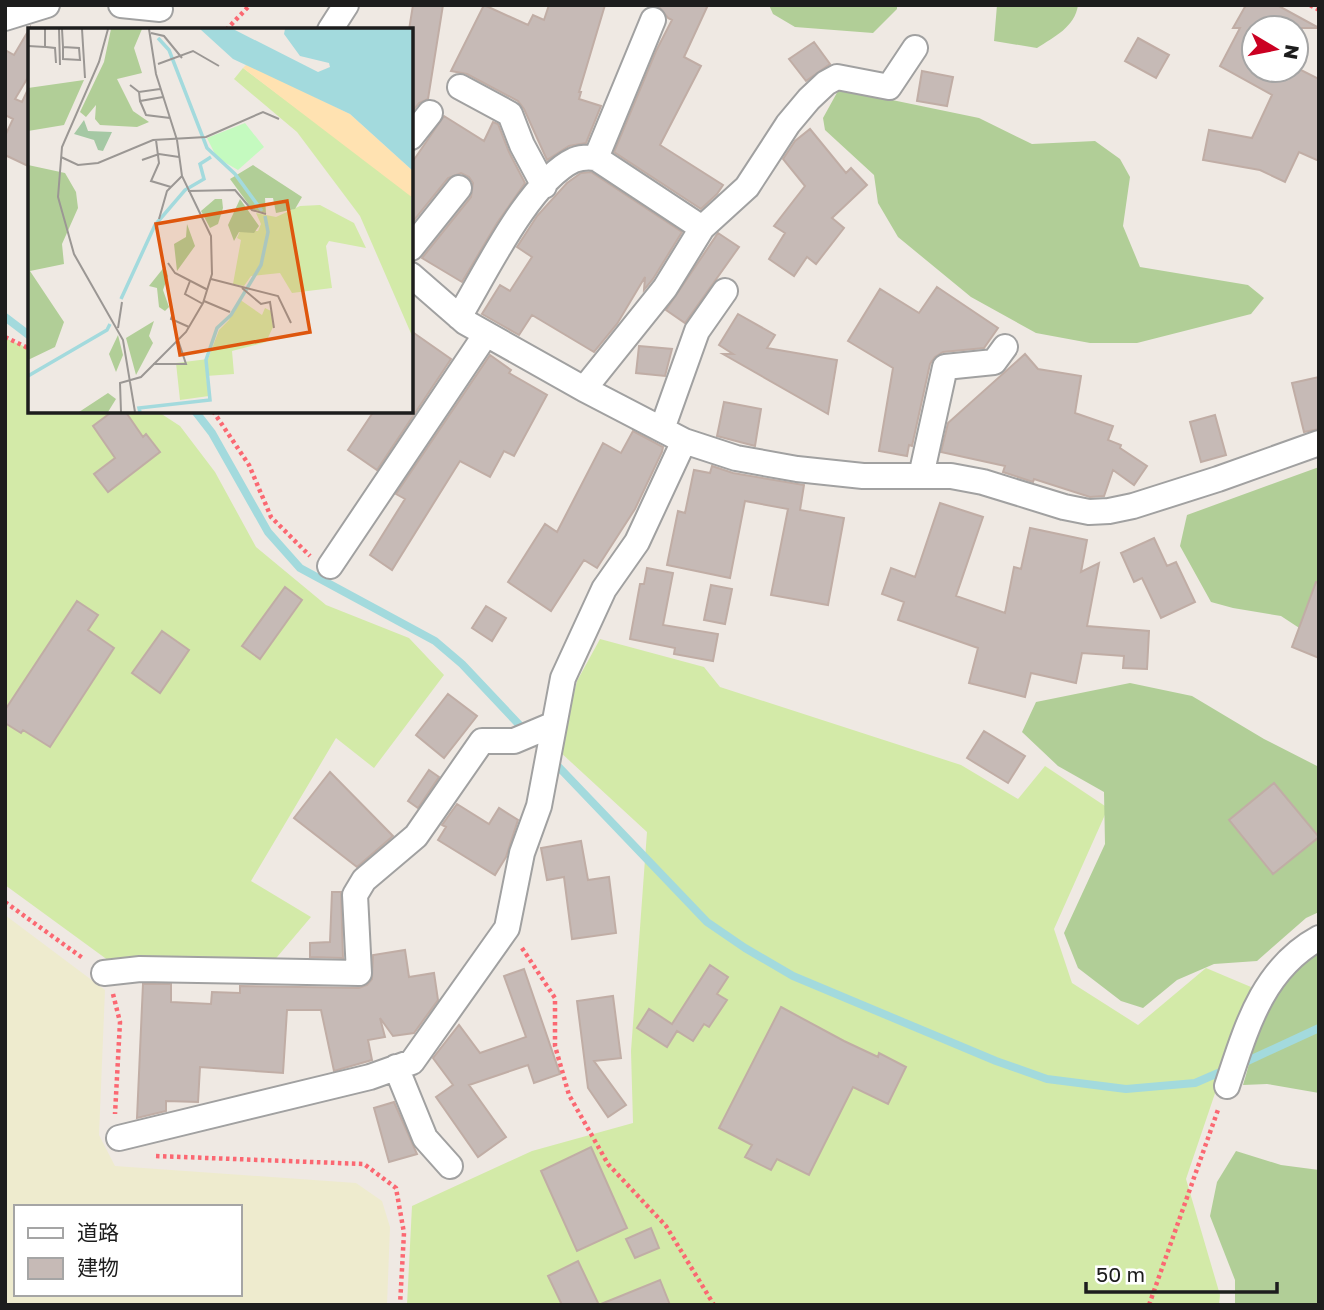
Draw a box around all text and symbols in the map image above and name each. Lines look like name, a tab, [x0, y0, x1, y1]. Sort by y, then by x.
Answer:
north arrow	[1240, 14, 1310, 84]
inset map	[28, 28, 413, 413]
text: N	[1280, 43, 1305, 61]
legend	[14, 1205, 242, 1296]
text: 道路	[77, 1219, 119, 1245]
scale bar	[1086, 1250, 1277, 1294]
text: 建物	[77, 1254, 119, 1280]
text: 50 m	[1096, 1261, 1145, 1287]

